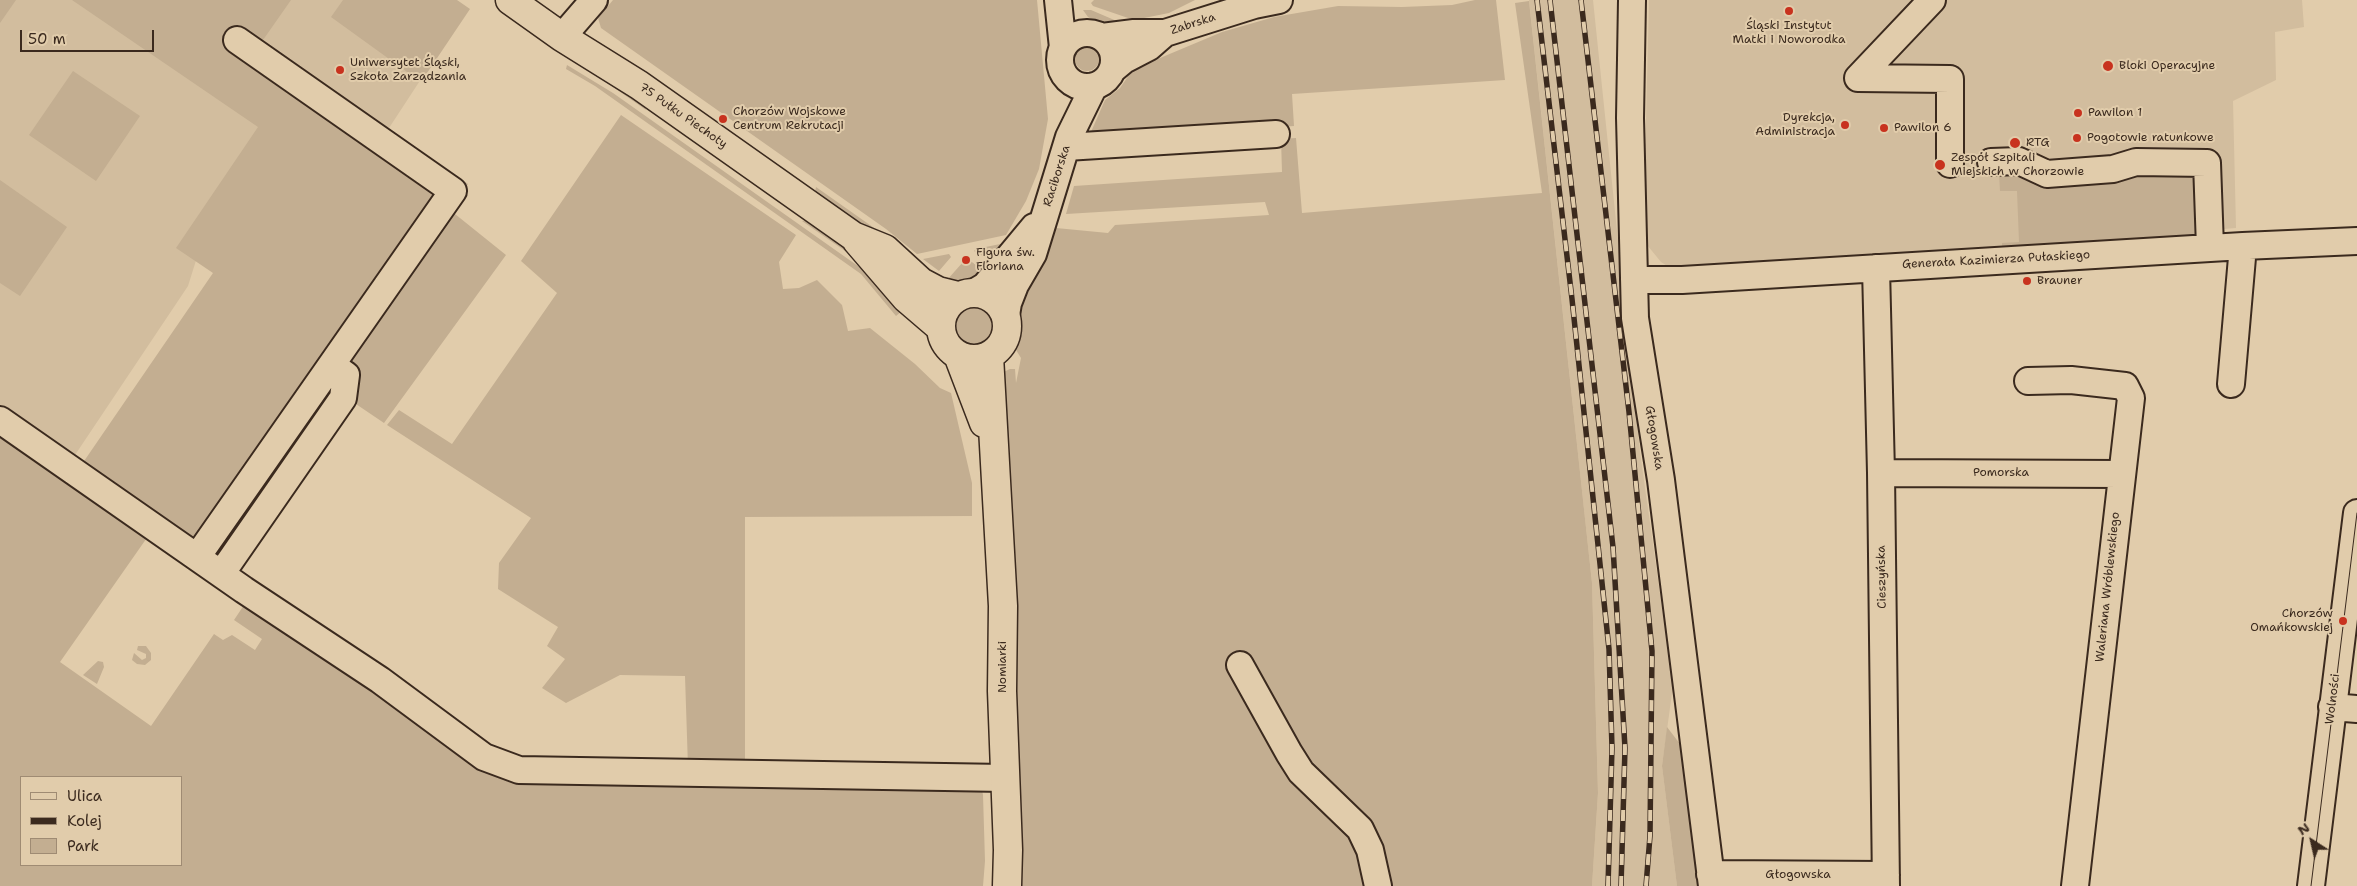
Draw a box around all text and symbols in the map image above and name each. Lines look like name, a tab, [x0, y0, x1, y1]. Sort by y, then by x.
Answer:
marker: Śląski Instytut Matki i Noworodka	[1783, 5, 1795, 17]
street label: Zabrska	[1169, 10, 1217, 38]
place label: Śląski Instytut Matki i Noworodka	[1733, 19, 1845, 47]
scale bar	[22, 20, 156, 52]
text: 50 m	[28, 29, 66, 49]
place label: Uniwersytet Śląski, Szkoła Zarządzania	[350, 56, 466, 84]
marker: Bloki Operacyjne	[2101, 59, 2115, 73]
place label: Bloki Operacyjne	[2119, 59, 2215, 73]
marker: Uniwersytet Śląski, Szkoła Zarządzania	[334, 64, 346, 76]
street label: 75 Pułku Piechoty	[636, 80, 730, 152]
place label: Chorzów Wojskowe Centrum Rekrutacji	[733, 105, 846, 133]
place label: Pawilon 1	[2088, 106, 2142, 120]
marker: Pawilon 1	[2072, 107, 2084, 119]
place label: Dyrekcja, Administracja	[1755, 111, 1835, 139]
marker: Chorzów Wojskowe Centrum Rekrutacji	[717, 113, 729, 125]
marker: Dyrekcja, Administracja	[1839, 119, 1851, 131]
place label: Pawilon 6	[1894, 121, 1952, 135]
marker: Pawilon 6	[1878, 122, 1890, 134]
place label: Pogotowie ratunkowe	[2087, 131, 2214, 145]
marker: Pogotowie ratunkowe	[2071, 132, 2083, 144]
marker: RTG	[2008, 136, 2022, 150]
place label: RTG	[2026, 136, 2049, 150]
street label: Raciborska	[1040, 144, 1074, 208]
place label: Zespół Szpitali Miejskich w Chorzowie	[1951, 151, 2084, 179]
marker: Zespół Szpitali Miejskich w Chorzowie	[1933, 158, 1947, 172]
place label: Figura św. Floriana	[976, 246, 1035, 274]
street label: Generała Kazimierza Pułaskiego	[1902, 248, 2090, 272]
marker: Figura św. Floriana	[960, 254, 972, 266]
place label: Brauner	[2037, 274, 2083, 288]
marker: Brauner	[2021, 275, 2033, 287]
street label: Głogowska	[1642, 405, 1666, 471]
street label: Pomorska	[1973, 466, 2029, 480]
street label: Waleriana Wróblewskiego	[2093, 511, 2123, 663]
street label: Cieszyńska	[1874, 545, 1890, 609]
place label: Chorzów Omańkowskiej	[2250, 607, 2333, 635]
marker: Chorzów Omańkowskiej	[2337, 615, 2349, 627]
street label: Nomiarki	[996, 641, 1010, 693]
street label: Wolności	[2323, 673, 2343, 725]
legend	[20, 776, 182, 866]
text: Ulica	[67, 786, 102, 806]
text: Kolej	[67, 811, 102, 831]
north arrow	[2287, 816, 2337, 866]
text: N	[2294, 818, 2313, 839]
text: Park	[67, 836, 99, 856]
street label: Głogowska	[1765, 868, 1831, 882]

